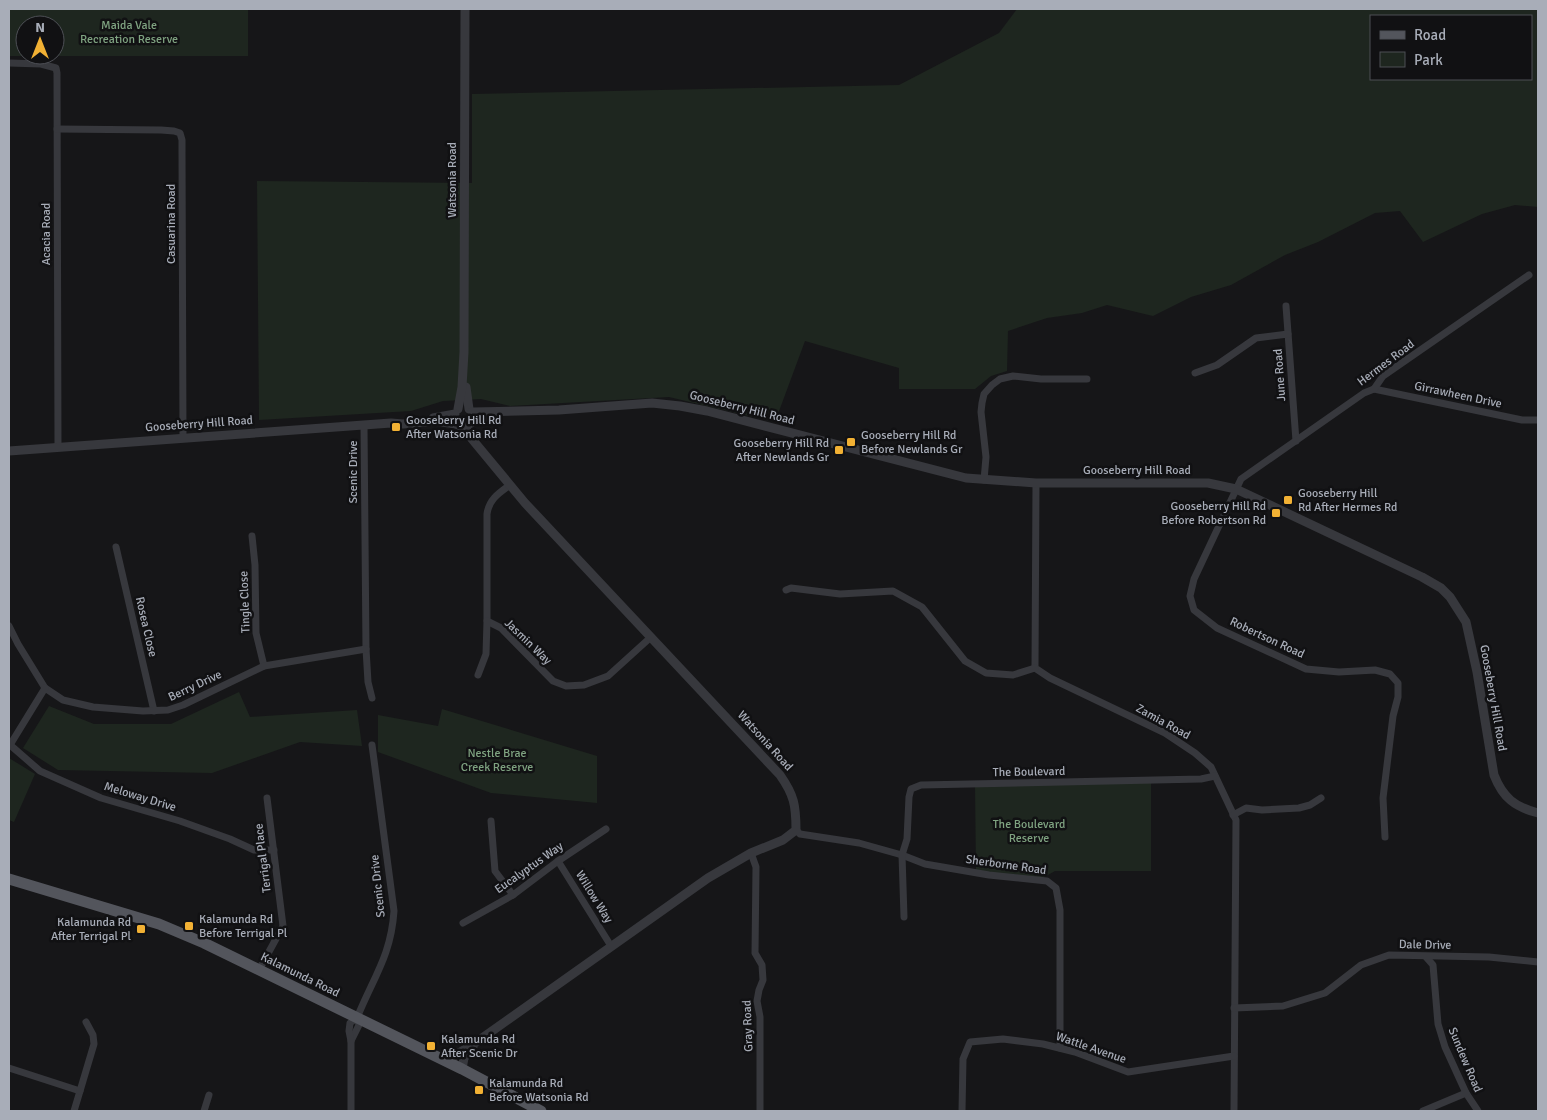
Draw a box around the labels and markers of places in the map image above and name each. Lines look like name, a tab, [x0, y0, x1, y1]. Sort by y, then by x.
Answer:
place label: Gooseberry Hill Rd After Watsonia Rd	[406, 413, 501, 442]
marker: Gooseberry Hill Rd After Watsonia Rd	[390, 421, 402, 433]
place label: Gooseberry Hill Rd Before Newlands Gr	[861, 428, 963, 457]
place label: Gooseberry Hill Rd After Newlands Gr	[734, 436, 830, 465]
marker: Gooseberry Hill Rd Before Newlands Gr	[845, 436, 857, 448]
marker: Gooseberry Hill Rd After Newlands Gr	[833, 444, 845, 456]
place label: Gooseberry Hill Rd After Hermes Rd	[1298, 486, 1397, 515]
marker: Gooseberry Hill Rd After Hermes Rd	[1282, 494, 1294, 506]
place label: Gooseberry Hill Rd Before Robertson Rd	[1161, 499, 1266, 528]
marker: Gooseberry Hill Rd Before Robertson Rd	[1270, 507, 1282, 519]
place label: Kalamunda Rd Before Terrigal Pl	[199, 912, 288, 941]
place label: Kalamunda Rd After Terrigal Pl	[51, 915, 131, 944]
marker: Kalamunda Rd Before Terrigal Pl	[183, 920, 195, 932]
marker: Kalamunda Rd After Terrigal Pl	[135, 923, 147, 935]
place label: Kalamunda Rd After Scenic Dr	[441, 1032, 518, 1061]
marker: Kalamunda Rd After Scenic Dr	[425, 1040, 437, 1052]
place label: Kalamunda Rd Before Watsonia Rd	[489, 1076, 589, 1105]
marker: Kalamunda Rd Before Watsonia Rd	[473, 1084, 485, 1096]

